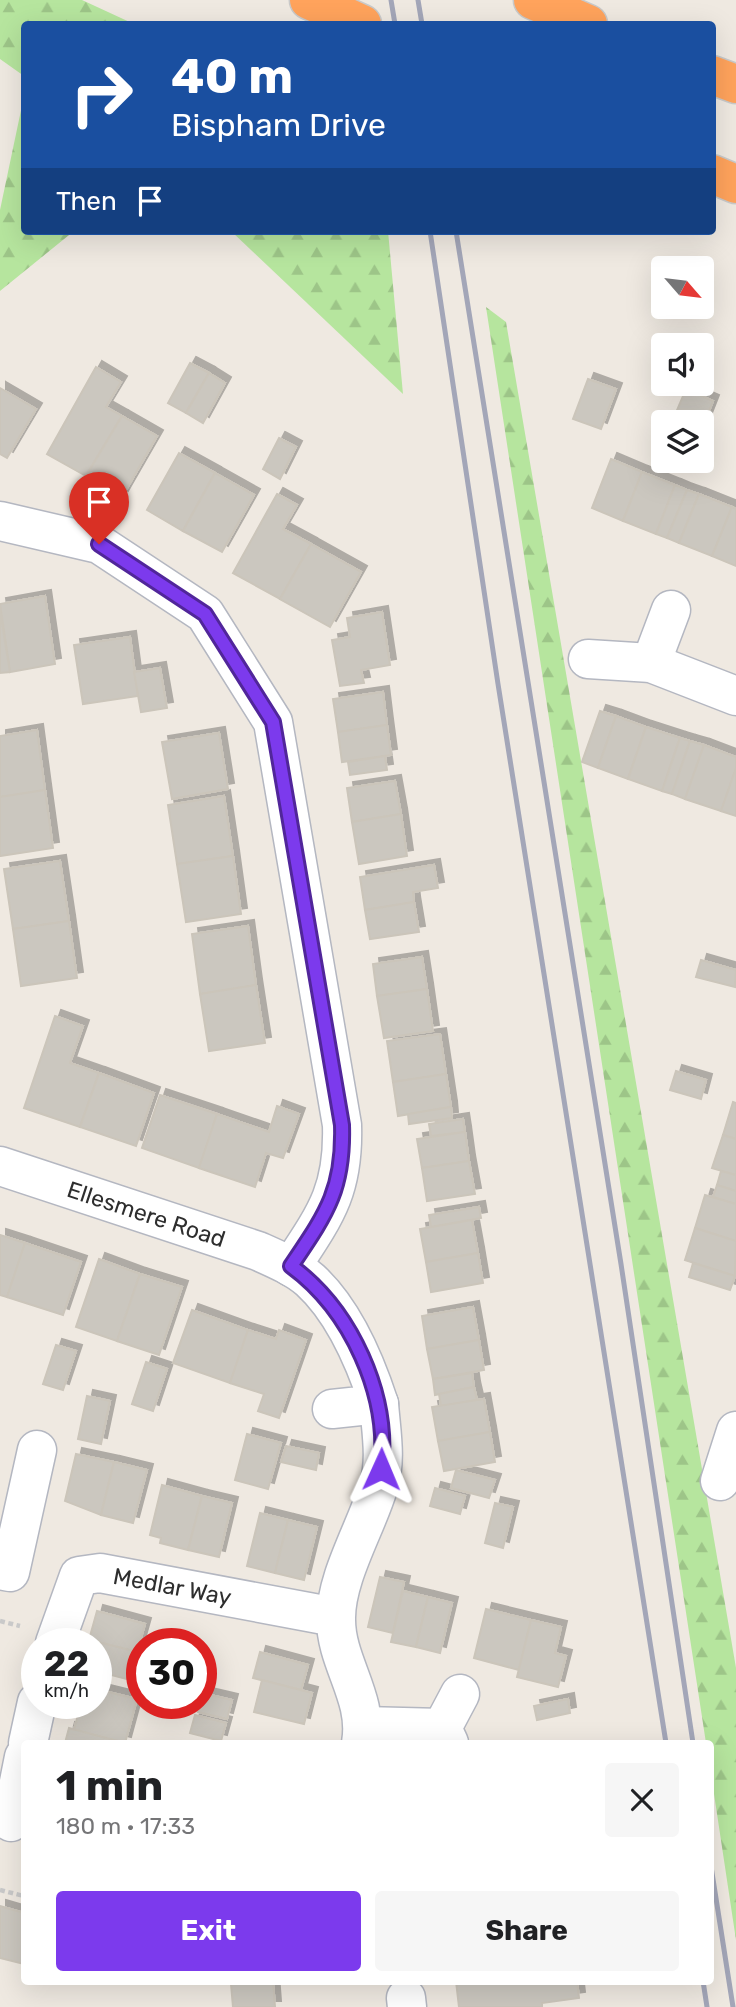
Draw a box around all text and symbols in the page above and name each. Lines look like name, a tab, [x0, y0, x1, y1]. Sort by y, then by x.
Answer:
text: 40 m	[171, 47, 293, 105]
icon: right	[56, 49, 147, 140]
text: Bispham Drive	[171, 106, 386, 144]
icon: arrive	[131, 182, 169, 220]
text: Then	[56, 186, 117, 217]
north arrow	[651, 256, 714, 318]
map controls	[651, 256, 714, 473]
button: sound	[651, 333, 714, 396]
button: layers	[651, 410, 714, 473]
pin	[69, 472, 129, 544]
icon: arrive	[80, 483, 118, 521]
street label: Ellesmere Road	[64, 1175, 229, 1253]
position arrow	[344, 1432, 418, 1506]
street label: Medlar Way	[111, 1562, 234, 1611]
speed limit sign: 30	[126, 1628, 217, 1719]
text: 22	[44, 1643, 89, 1685]
text: km/h	[44, 1680, 89, 1702]
text: 1 min	[56, 1761, 163, 1811]
button: close	[605, 1763, 679, 1837]
text: 180 m · 17:33	[56, 1812, 195, 1840]
button: Exit	[56, 1891, 361, 1971]
button: Share	[375, 1891, 679, 1971]

